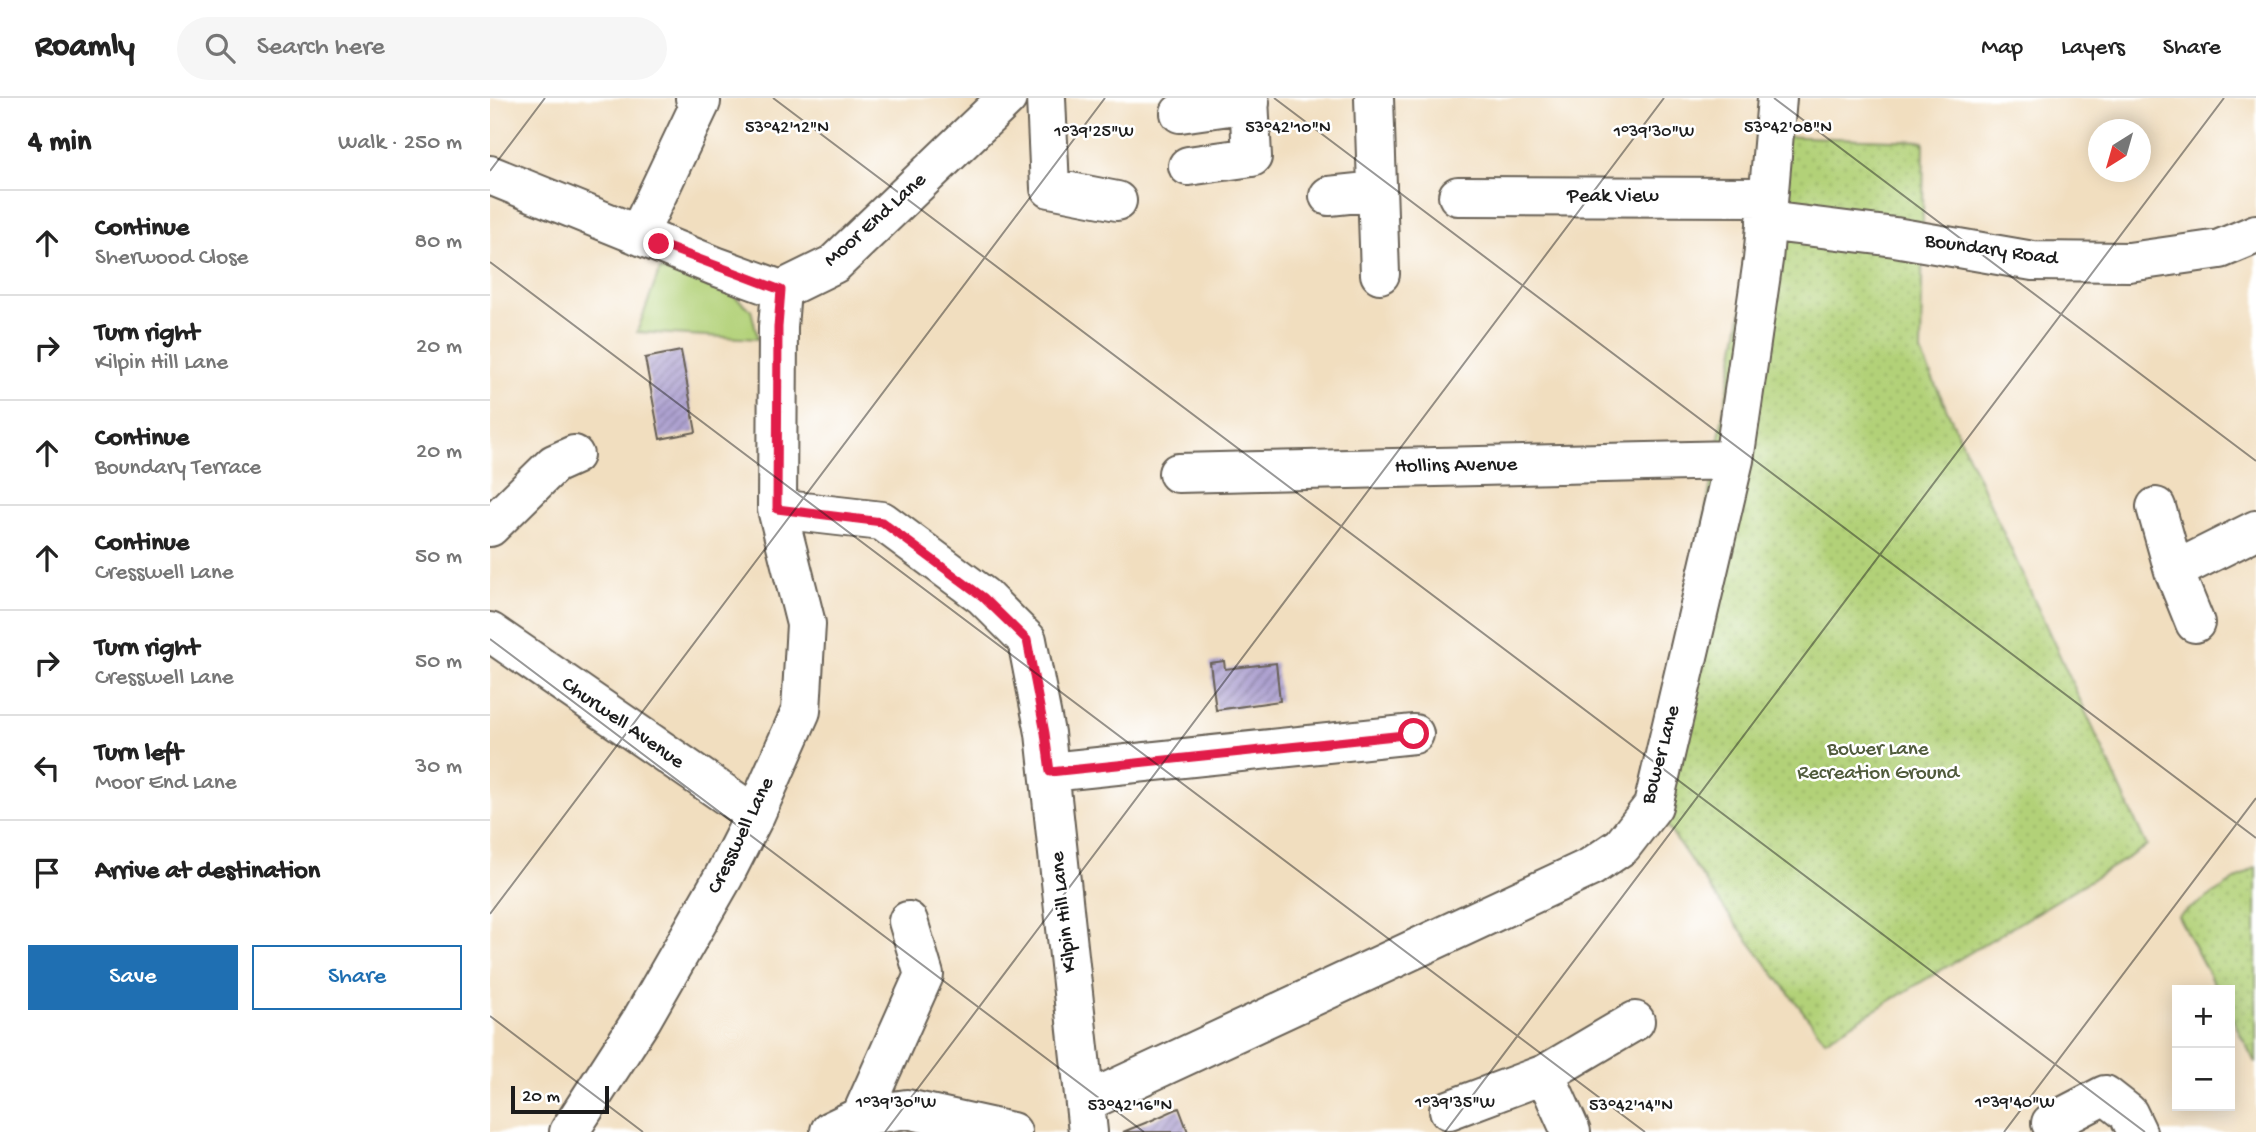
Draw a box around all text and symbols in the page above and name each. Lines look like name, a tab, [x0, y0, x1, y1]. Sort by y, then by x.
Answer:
search box	[177, 17, 667, 80]
text: Roamly	[35, 29, 135, 67]
icon: search	[201, 29, 239, 67]
text: Search here	[257, 33, 385, 64]
text: Map	[1981, 34, 2023, 63]
text: Layers	[2061, 34, 2125, 63]
text: Share	[2163, 34, 2221, 63]
text: 53°42'12"N	[745, 118, 829, 139]
text: 53°42'10"N	[1245, 118, 1331, 139]
text: 53°42'08"N	[1744, 118, 1832, 139]
north arrow	[2088, 119, 2151, 182]
text: 1°39'25"W	[1053, 122, 1134, 143]
text: 1°39'30"W	[1613, 122, 1694, 143]
text: 4 min	[28, 126, 91, 161]
text: Walk · 250 m	[338, 130, 462, 157]
street label: Moor End Lane	[820, 168, 933, 274]
street label: Peak View	[1566, 185, 1660, 210]
text: Continue	[95, 214, 189, 245]
icon: ahead	[28, 224, 66, 262]
route end	[643, 228, 674, 259]
text: 80 m	[415, 229, 462, 256]
street label: Boundary Road	[1922, 229, 2061, 273]
text: Sherwood Close	[95, 245, 248, 272]
text: Turn right	[95, 319, 199, 350]
icon: right	[28, 329, 66, 367]
text: 20 m	[416, 334, 462, 361]
text: Kilpin Hill Lane	[95, 350, 228, 377]
text: Continue	[95, 424, 189, 455]
icon: ahead	[28, 434, 66, 472]
text: 20 m	[416, 439, 462, 466]
street label: Hollins Avenue	[1395, 453, 1519, 481]
text: Boundary Terrace	[95, 455, 261, 482]
text: Continue	[95, 529, 189, 560]
icon: ahead	[28, 539, 66, 577]
text: 50 m	[415, 544, 462, 571]
text: Cresswell Lane	[95, 560, 234, 587]
text: Turn right	[95, 634, 199, 665]
icon: right	[28, 644, 66, 682]
text: 50 m	[415, 649, 462, 676]
text: Cresswell Lane	[95, 665, 234, 692]
street label: Churwell Avenue	[556, 672, 689, 776]
street label: Bower Lane	[1637, 702, 1687, 808]
route start	[1398, 718, 1429, 749]
park label: Bower Lane Recreation Ground	[1797, 738, 1960, 787]
text: Turn left	[95, 739, 183, 770]
icon: left	[28, 749, 66, 787]
text: 30 m	[415, 754, 462, 781]
text: Moor End Lane	[95, 770, 237, 797]
street label: Cresswell Lane	[703, 773, 781, 898]
street label: Kilpin Hill Lane	[1046, 849, 1084, 974]
icon: arrive	[28, 854, 66, 892]
text: Arrive at destination	[95, 857, 320, 888]
button: Save	[28, 945, 238, 1010]
button: Share	[252, 945, 462, 1010]
map controls	[2172, 985, 2235, 1111]
button: +	[2172, 985, 2235, 1048]
button: −	[2172, 1048, 2235, 1111]
scale bar	[511, 1083, 609, 1115]
text: 20 m	[522, 1086, 560, 1109]
text: 1°39'30"W	[855, 1093, 936, 1114]
text: 1°39'35"W	[1414, 1093, 1495, 1114]
text: 1°39'40"W	[1974, 1093, 2055, 1114]
text: 53°42'16"N	[1088, 1096, 1172, 1117]
text: 53°42'14"N	[1589, 1096, 1673, 1117]

